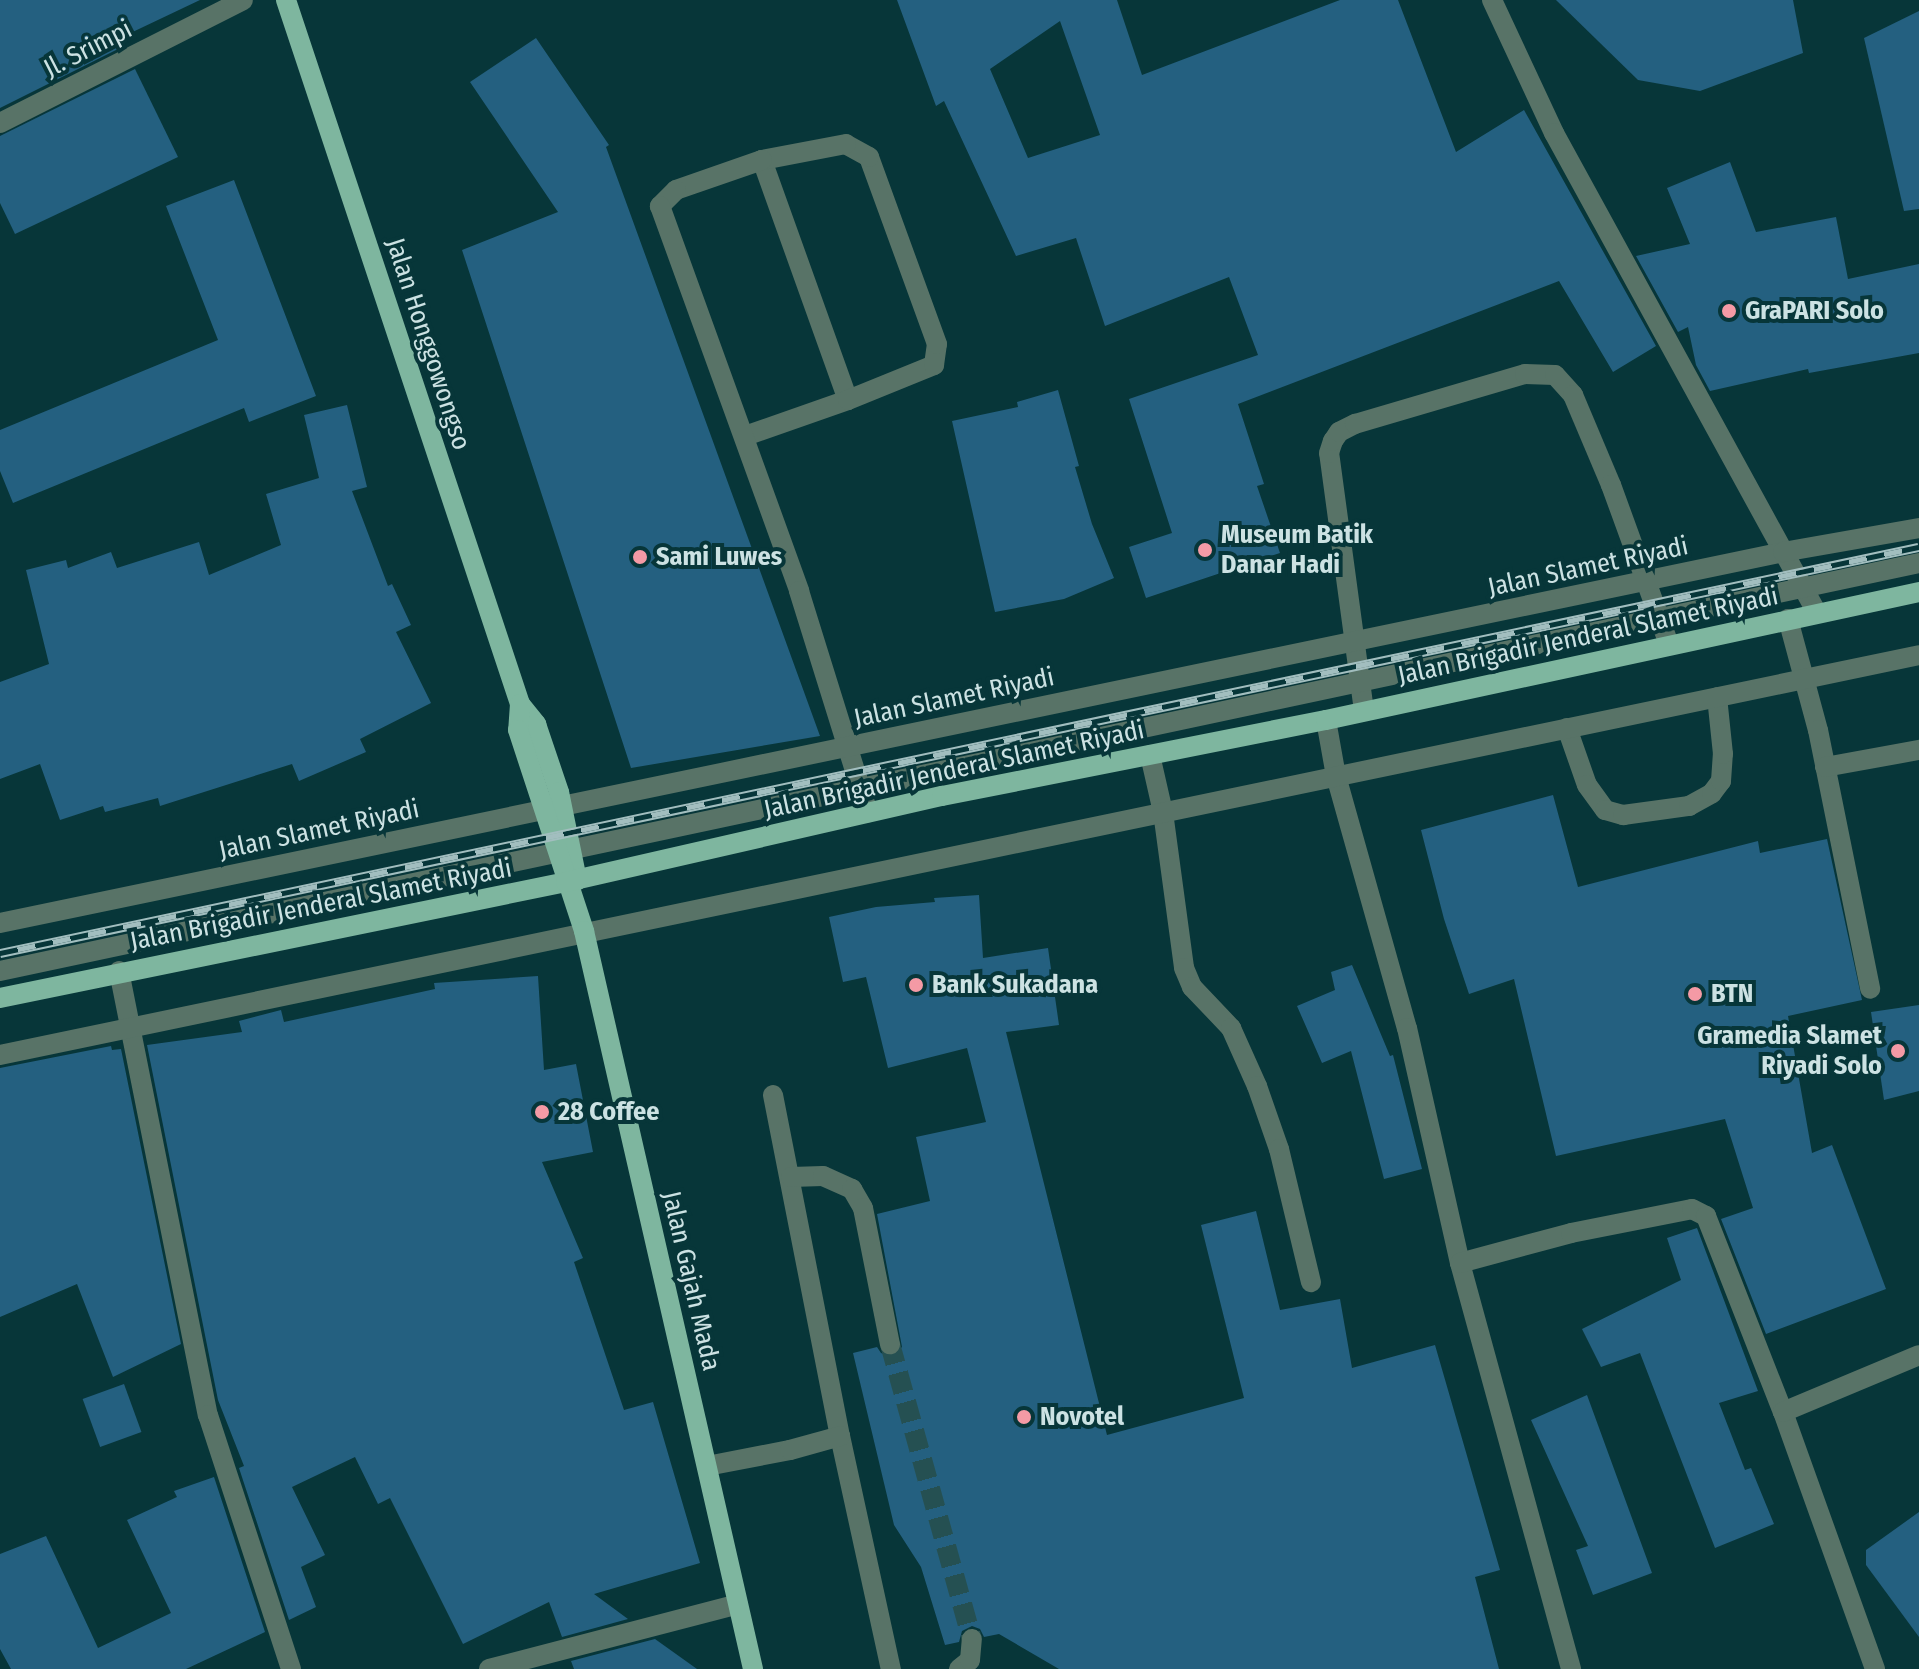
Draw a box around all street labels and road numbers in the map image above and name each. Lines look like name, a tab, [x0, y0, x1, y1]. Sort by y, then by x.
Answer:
street label: Jl. Srimpi	[39, 14, 137, 84]
street label: Jalan Honggowongso	[379, 234, 477, 454]
street label: Jalan Slamet Riyadi	[1485, 531, 1691, 603]
street label: Jalan Brigadir Jenderal Slamet Riyadi	[1395, 580, 1781, 692]
street label: Jalan Slamet Riyadi	[851, 662, 1057, 734]
street label: Jalan Brigadir Jenderal Slamet Riyadi	[761, 714, 1147, 826]
street label: Jalan Slamet Riyadi	[216, 794, 422, 866]
street label: Jalan Brigadir Jenderal Slamet Riyadi	[128, 853, 514, 957]
street label: Jalan Gajah Mada	[655, 1188, 727, 1374]

